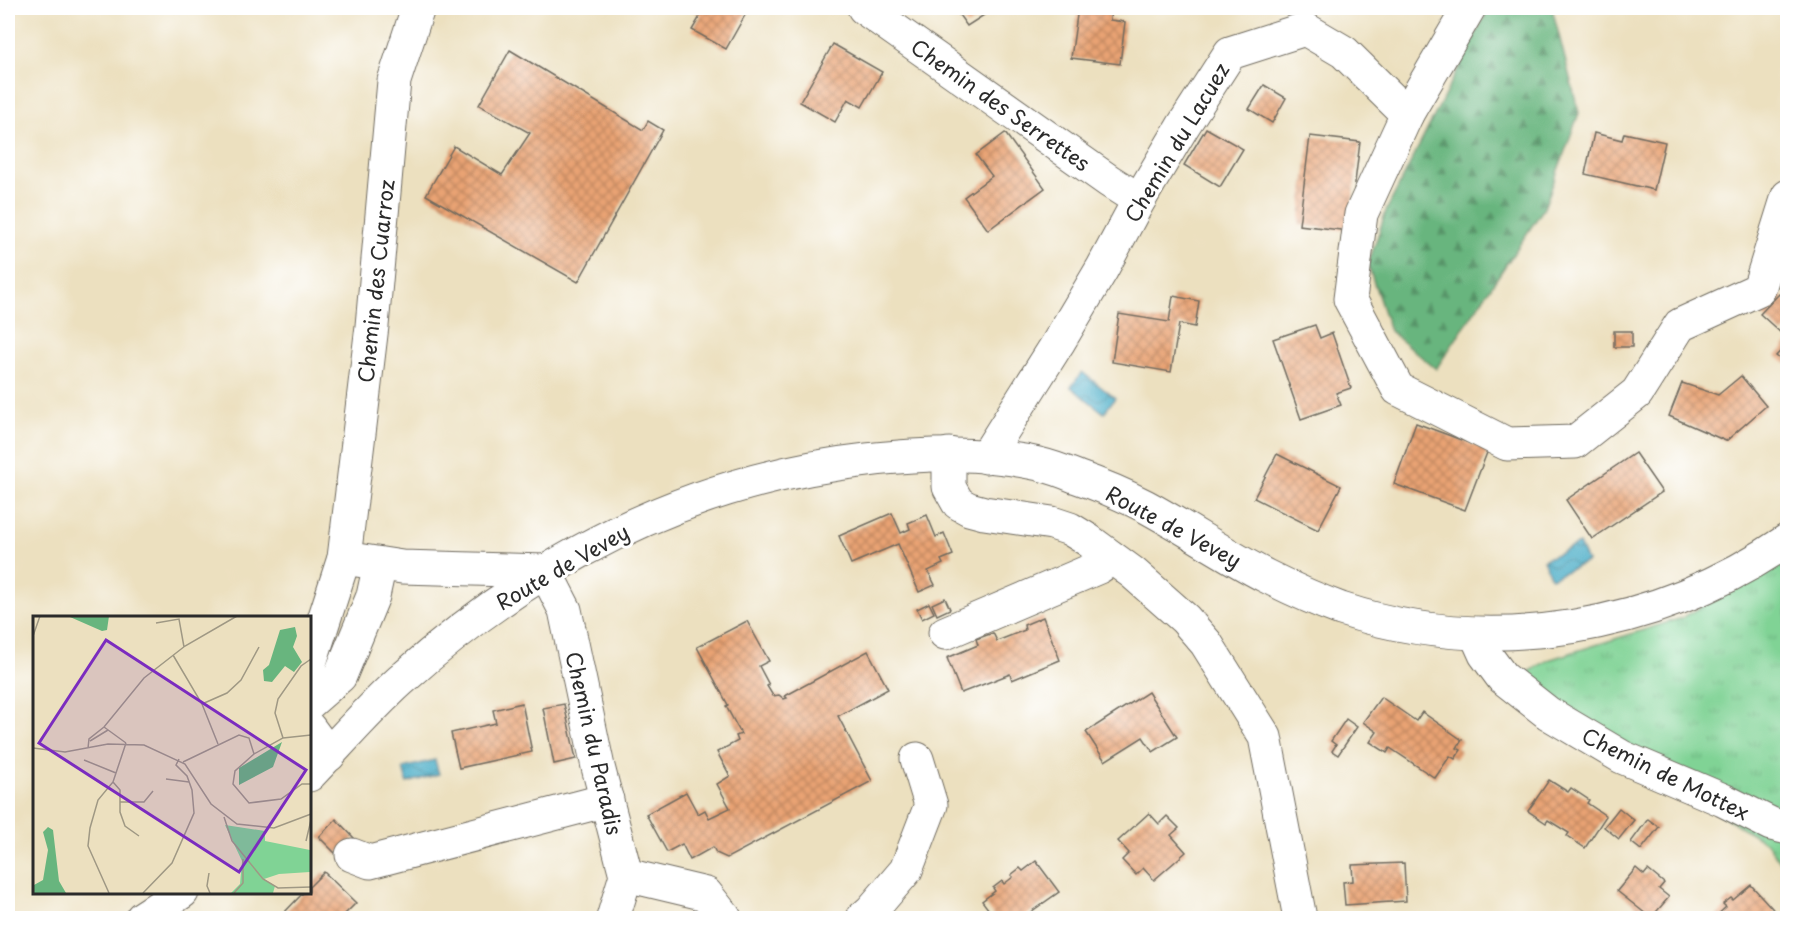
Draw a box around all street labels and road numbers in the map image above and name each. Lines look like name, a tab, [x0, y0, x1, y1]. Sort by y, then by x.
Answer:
street label: Chemin des Serrettes	[905, 30, 1097, 178]
street label: Chemin du Lacuez	[1116, 56, 1236, 228]
street label: Chemin des Cuarroz	[348, 178, 402, 384]
street label: Route de Vevey	[1100, 477, 1248, 575]
street label: Route de Vevey	[489, 515, 635, 617]
street label: Chemin du Paradis	[558, 648, 632, 838]
street label: Chemin de Mottex	[1577, 719, 1755, 827]

